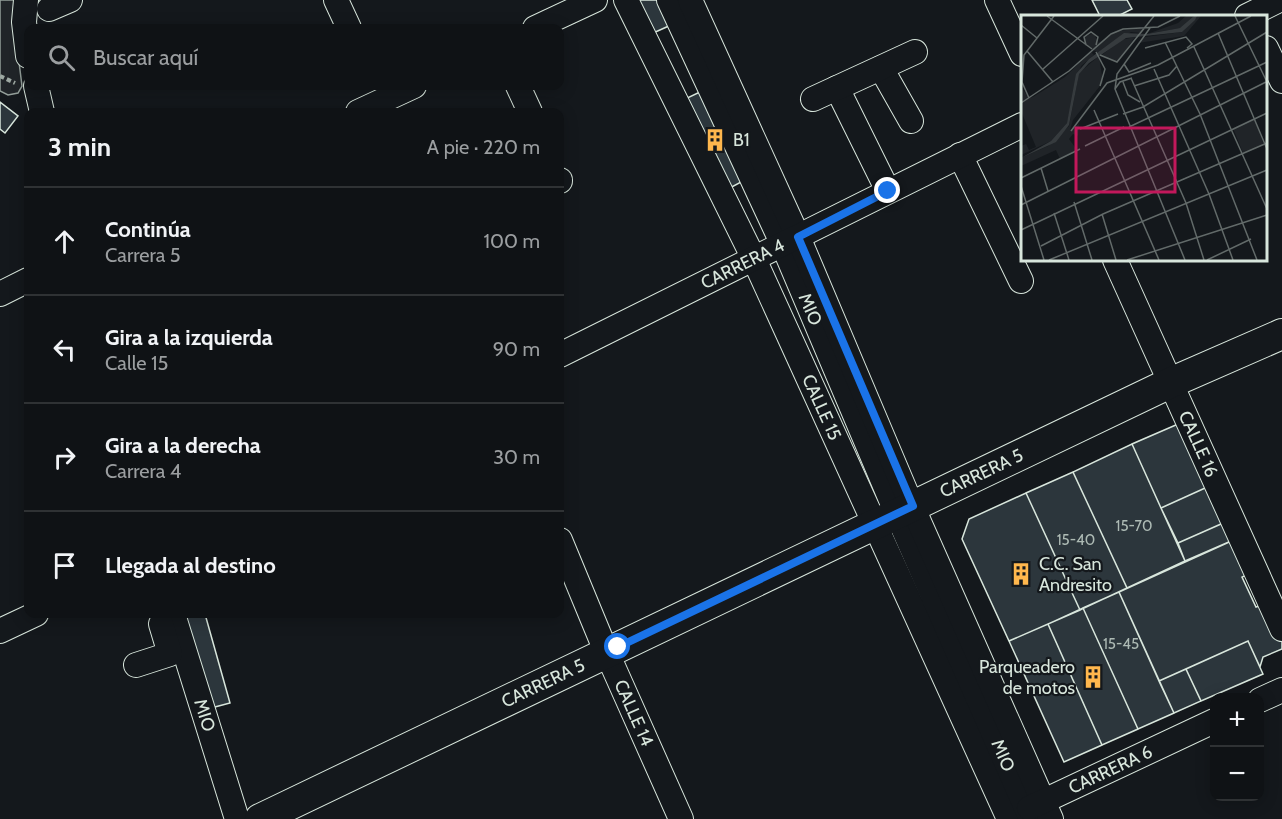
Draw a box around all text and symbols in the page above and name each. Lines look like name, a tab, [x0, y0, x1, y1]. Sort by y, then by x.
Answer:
inset map	[1021, 15, 1267, 261]
search box	[24, 24, 564, 90]
icon: search	[45, 41, 78, 74]
text: Buscar aquí	[93, 44, 198, 71]
building icon: B1	[702, 127, 728, 153]
place label: B1	[733, 129, 750, 151]
text: 3 min	[48, 131, 111, 163]
text: A pie · 220 m	[427, 135, 540, 159]
route end	[874, 177, 900, 203]
text: Continúa	[105, 216, 191, 243]
icon: ahead	[48, 225, 81, 258]
text: 100 m	[484, 229, 540, 253]
street label: CARRERA 4	[697, 234, 788, 294]
text: Carrera 5	[105, 243, 181, 267]
street label: MIO	[794, 290, 827, 329]
text: Gira a la izquierda	[105, 324, 273, 351]
icon: left	[48, 333, 81, 366]
text: 90 m	[493, 337, 540, 361]
text: Calle 15	[105, 351, 168, 375]
street label: CALLE 15	[797, 371, 846, 444]
street label: CALLE 16	[1174, 407, 1223, 481]
text: Gira a la derecha	[105, 432, 261, 459]
icon: right	[48, 441, 81, 474]
street label: CARRERA 5	[936, 444, 1027, 503]
text: 30 m	[493, 445, 540, 469]
text: Carrera 4	[105, 459, 181, 483]
house number: 15-70	[1116, 517, 1152, 535]
house number: 15-40	[1057, 531, 1095, 549]
icon: arrive	[48, 549, 81, 582]
text: Llegada al destino	[105, 552, 276, 579]
place label: C.C. San Andresito	[1039, 553, 1112, 596]
building icon: C.C. San Andresito	[1008, 561, 1034, 587]
route start	[604, 633, 630, 659]
house number: 15-45	[1103, 635, 1139, 653]
street label: CARRERA 5	[498, 654, 588, 713]
place label: Parqueadero de motos	[979, 656, 1075, 699]
building icon: Parqueadero de motos	[1080, 664, 1106, 690]
street label: CALLE 14	[609, 676, 658, 750]
map controls	[1210, 693, 1264, 801]
button: +	[1210, 693, 1264, 747]
street label: MIO	[189, 696, 220, 734]
street label: MIO	[986, 736, 1020, 775]
street label: CARRERA 6	[1065, 741, 1156, 799]
button: −	[1210, 747, 1264, 801]

